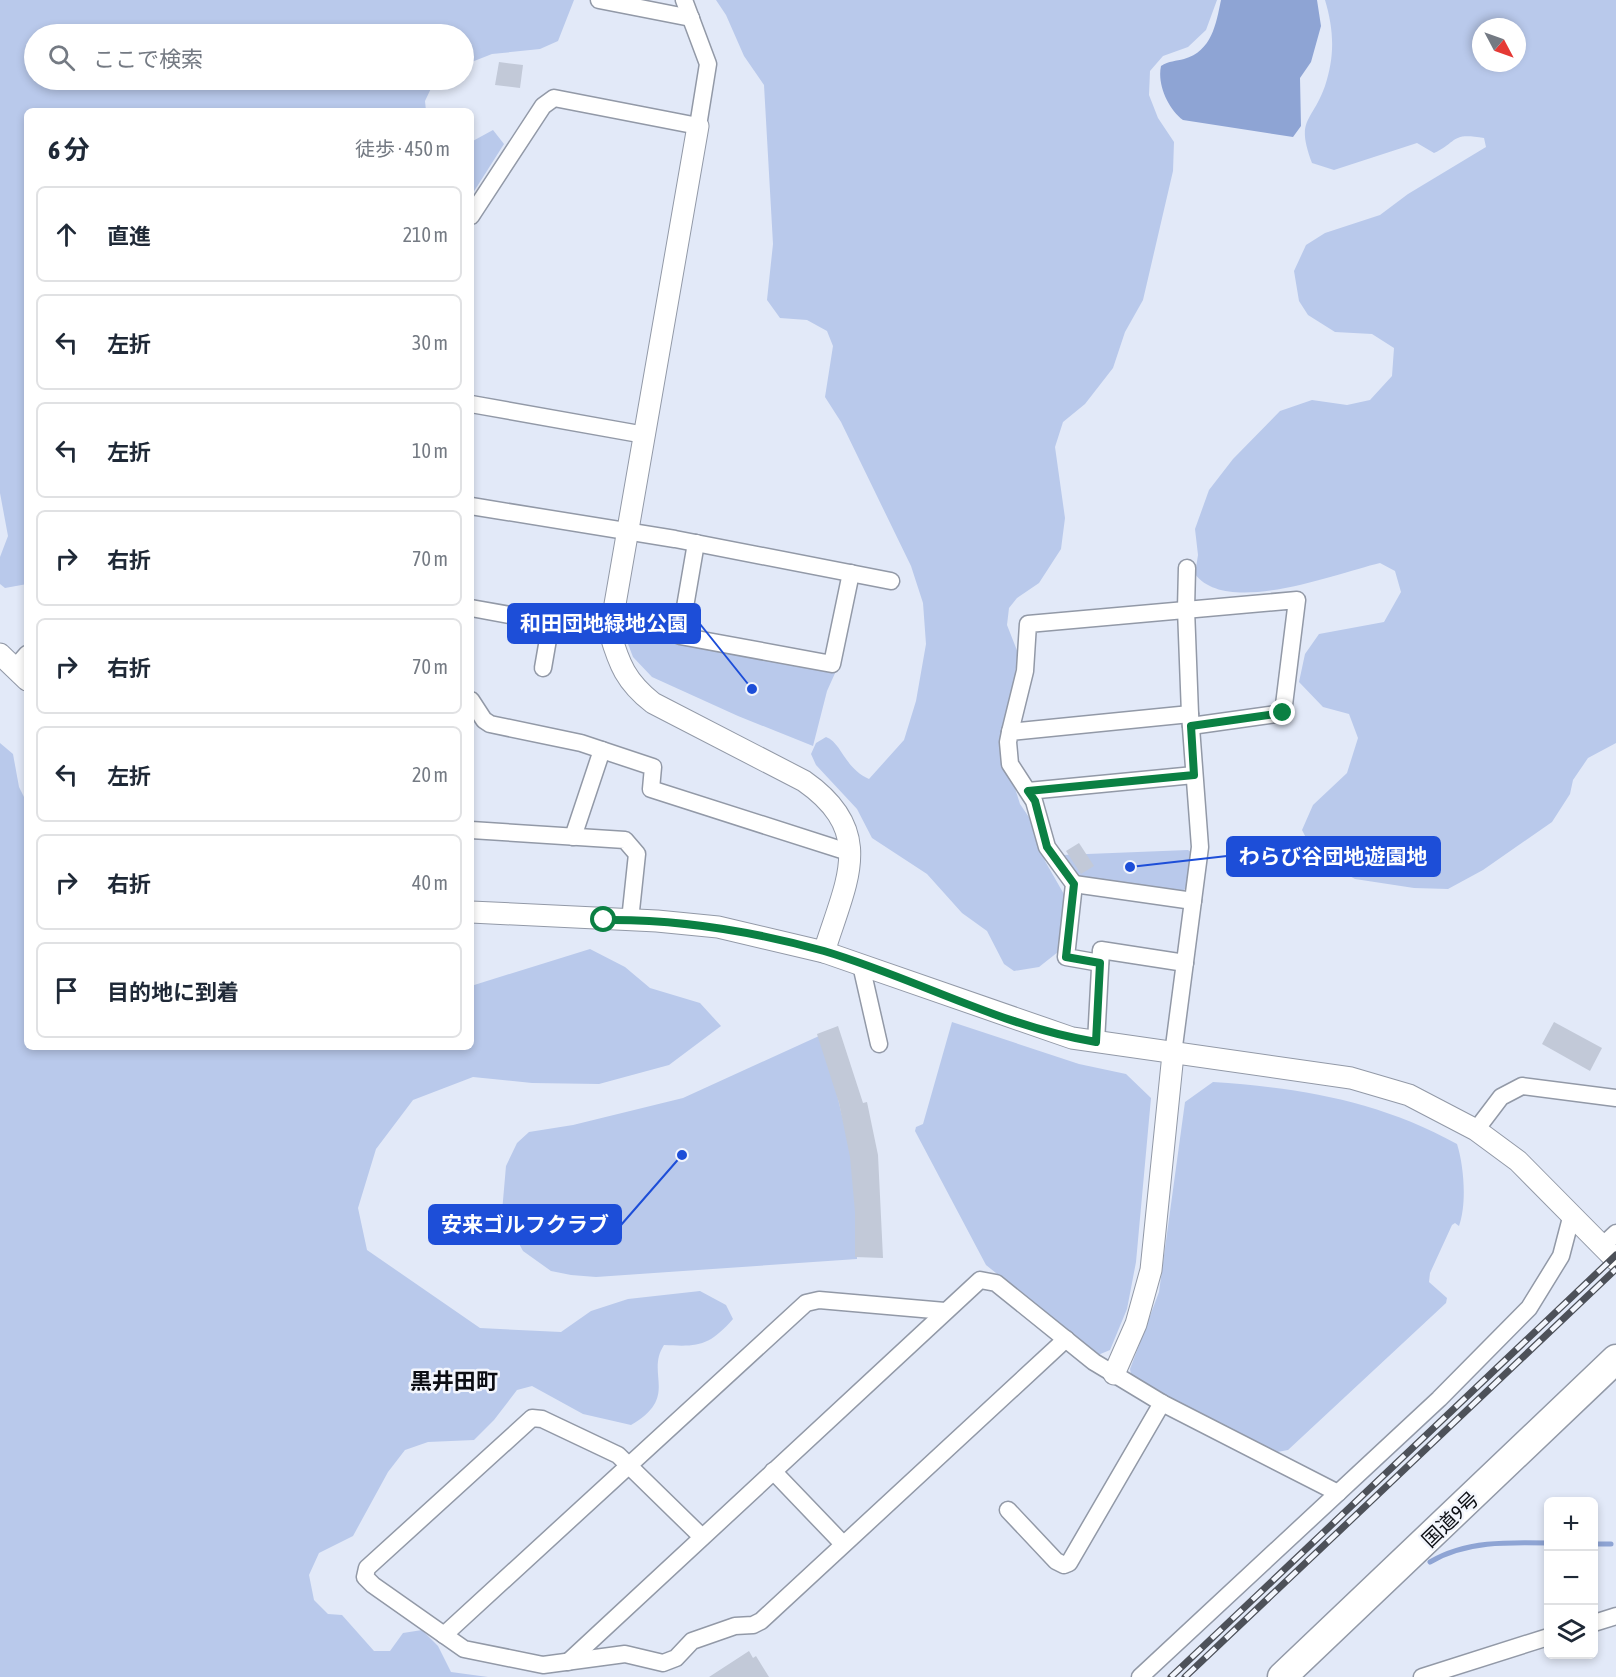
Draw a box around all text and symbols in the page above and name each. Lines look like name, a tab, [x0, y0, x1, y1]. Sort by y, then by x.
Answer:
north arrow	[1472, 18, 1526, 72]
search box	[24, 24, 474, 90]
icon: search	[45, 41, 78, 74]
text: ここで検索	[93, 46, 203, 72]
text: 6 分	[48, 135, 90, 165]
text: 徒歩 · 450 m	[355, 137, 450, 160]
icon: ahead	[50, 218, 83, 251]
text: 直進	[107, 223, 151, 249]
text: 210 m	[403, 223, 448, 246]
icon: left	[50, 326, 83, 359]
text: 左折	[107, 331, 151, 357]
text: 30 m	[412, 331, 448, 354]
icon: left	[50, 434, 83, 467]
text: 左折	[107, 439, 151, 465]
text: 10 m	[412, 439, 448, 462]
icon: right	[50, 542, 83, 575]
text: 右折	[107, 547, 151, 573]
text: 70 m	[412, 547, 448, 570]
callout: 和田団地緑地公園	[508, 604, 700, 643]
text: 和田団地緑地公園	[520, 611, 688, 635]
icon: right	[50, 650, 83, 683]
text: 右折	[107, 655, 151, 681]
text: 70 m	[412, 655, 448, 678]
route end	[1269, 699, 1295, 725]
icon: left	[50, 758, 83, 791]
text: 左折	[107, 763, 151, 789]
text: 20 m	[412, 763, 448, 786]
callout: わらび谷団地遊園地	[1227, 837, 1440, 876]
text: わらび谷団地遊園地	[1239, 844, 1428, 868]
icon: right	[50, 866, 83, 899]
text: 右折	[107, 871, 151, 897]
text: 40 m	[412, 871, 448, 894]
route start	[590, 906, 616, 932]
icon: arrive	[50, 974, 83, 1007]
text: 目的地に到着	[107, 979, 239, 1005]
callout: 安来ゴルフクラブ	[429, 1205, 621, 1244]
text: 安来ゴルフクラブ	[441, 1212, 609, 1236]
district label: 黒井田町	[410, 1368, 498, 1394]
street label: 国道9号	[1417, 1487, 1483, 1551]
map controls	[1544, 1497, 1598, 1659]
button: +	[1544, 1497, 1598, 1551]
button: −	[1544, 1551, 1598, 1605]
button: layers	[1544, 1605, 1598, 1659]

